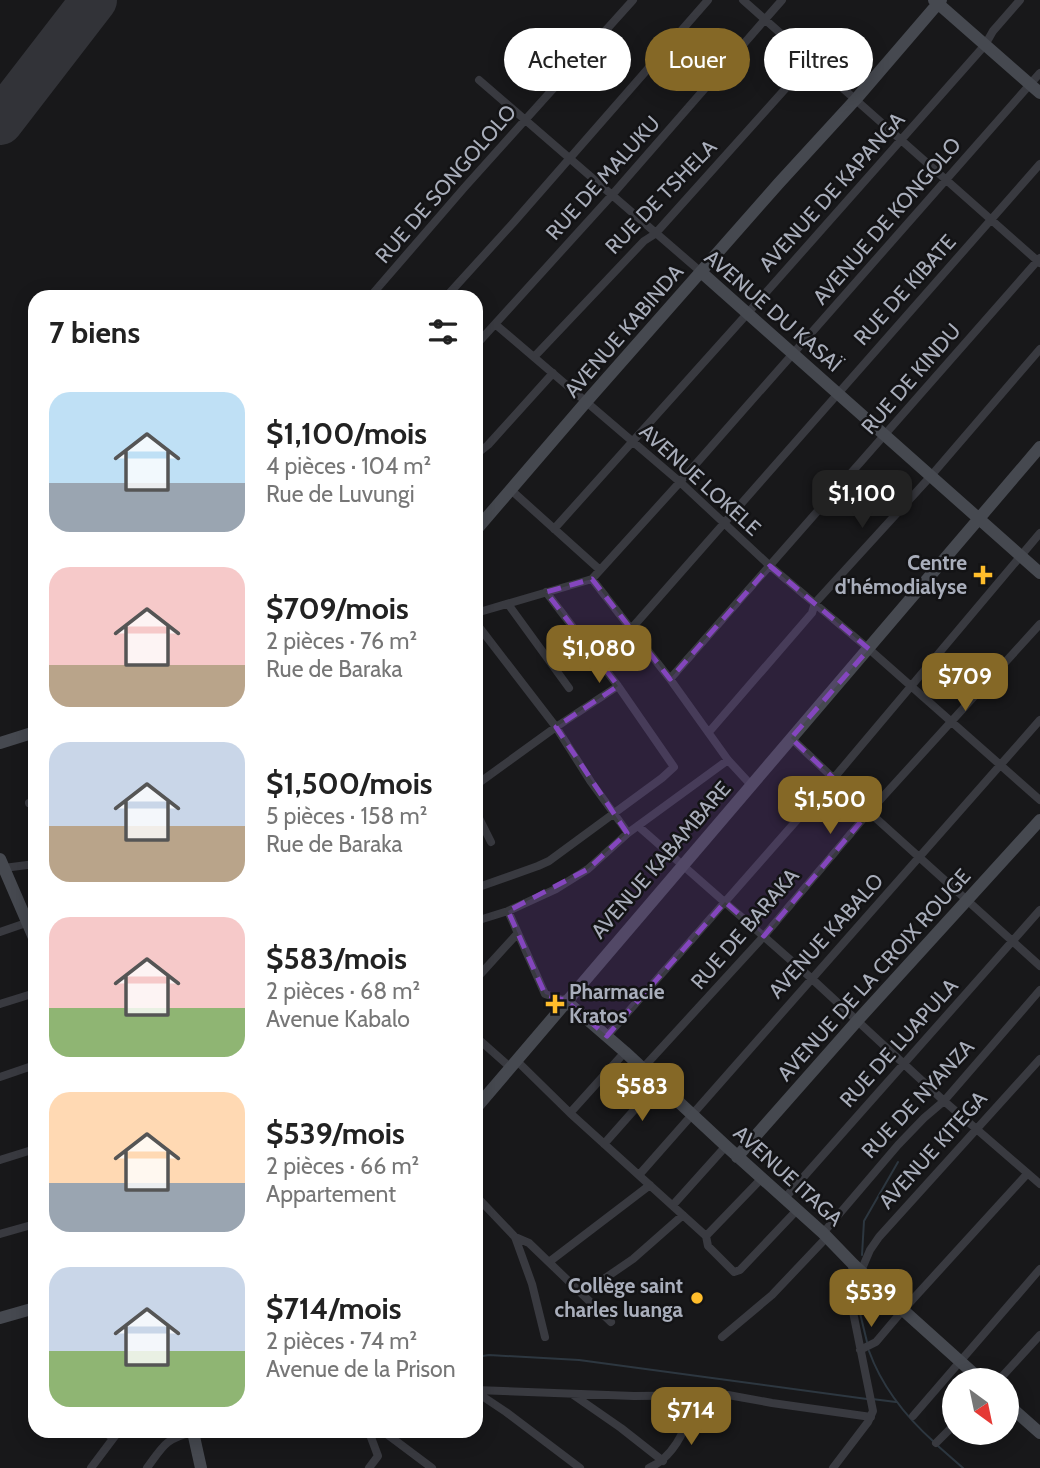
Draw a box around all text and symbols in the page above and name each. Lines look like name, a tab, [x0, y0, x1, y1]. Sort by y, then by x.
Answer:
chip: Acheter	[504, 28, 631, 91]
chip: Louer	[645, 28, 750, 91]
chip: Filtres	[764, 28, 873, 91]
street label: RUE DE SONGOLOLO	[370, 99, 521, 268]
street label: AVENUE DE KAPANGA	[754, 107, 910, 276]
street label: RUE DE MALUKU	[540, 110, 665, 245]
street label: AVENUE DE KONGOLO	[807, 132, 966, 309]
street label: RUE DE TSHELA	[600, 134, 722, 259]
street label: RUE DE KIBATE	[848, 229, 961, 350]
street label: AVENUE DU KASAÏ	[700, 244, 847, 377]
street label: AVENUE KABINDA	[559, 259, 688, 402]
icon: filters	[424, 313, 462, 351]
text: 7 biens	[49, 314, 140, 351]
street label: RUE DE KINDU	[856, 318, 965, 439]
text: $1,100/mois	[266, 415, 427, 452]
street label: AVENUE LOKELE	[635, 419, 766, 541]
icon: home	[105, 420, 189, 504]
text: 4 pièces · 104 m²	[266, 452, 431, 480]
pin: $1,100	[805, 470, 919, 530]
text: $1,100	[828, 479, 896, 507]
text: Rue de Luvungi	[266, 480, 415, 508]
place label: Centre d'hémodialyse	[835, 550, 967, 599]
marker: Centre d'hémodialyse	[973, 565, 993, 585]
text: $709/mois	[266, 590, 409, 627]
icon: home	[105, 595, 189, 679]
pin: $1,080	[542, 626, 656, 685]
text: 2 pièces · 76 m²	[266, 627, 417, 655]
text: $1,080	[562, 634, 636, 662]
pin: $709	[924, 654, 1006, 713]
text: Rue de Baraka	[266, 655, 402, 683]
text: $709	[938, 662, 992, 690]
text: $1,500/mois	[266, 765, 433, 802]
icon: home	[105, 770, 189, 854]
street label: AVENUE KABAMBARE	[586, 776, 736, 943]
pin: $1,500	[773, 776, 887, 836]
text: $1,500	[794, 785, 866, 813]
text: 5 pièces · 158 m²	[266, 802, 427, 830]
text: Rue de Baraka	[266, 830, 402, 858]
street label: RUE DE BARAKA	[685, 863, 804, 994]
street label: AVENUE DE LA CROIX ROUGE	[772, 864, 975, 1086]
street label: AVENUE KABALO	[763, 868, 888, 1003]
text: $583/mois	[266, 940, 407, 977]
icon: home	[105, 945, 189, 1029]
street label: RUE DE LUAPULA	[834, 973, 963, 1112]
text: 2 pièces · 68 m²	[266, 977, 420, 1005]
place label: Pharmacie Kratos	[569, 979, 665, 1028]
marker: Pharmacie Kratos	[547, 996, 563, 1012]
text: Avenue Kabalo	[266, 1005, 410, 1033]
street label: RUE DE NYANZA	[856, 1034, 979, 1163]
pin: $583	[601, 1064, 683, 1123]
text: $583	[616, 1072, 668, 1100]
street label: AVENUE KITEGA	[873, 1086, 992, 1214]
text: $539/mois	[266, 1115, 405, 1152]
icon: home	[105, 1120, 189, 1204]
street label: AVENUE ITAGA	[729, 1120, 848, 1231]
text: 2 pièces · 66 m²	[266, 1152, 419, 1180]
text: Appartement	[266, 1180, 396, 1208]
pin: $539	[830, 1270, 912, 1329]
place label: Collège saint charles luanga	[555, 1273, 684, 1322]
text: $539	[845, 1278, 897, 1306]
text: $714/mois	[266, 1290, 401, 1327]
marker: Collège saint charles luanga	[689, 1290, 705, 1306]
icon: home	[105, 1295, 189, 1379]
text: 2 pièces · 74 m²	[266, 1327, 417, 1355]
text: Avenue de la Prison	[266, 1355, 456, 1383]
north arrow	[942, 1368, 1018, 1446]
map controls	[942, 1368, 1019, 1445]
pin: $714	[650, 1388, 732, 1447]
text: $714	[667, 1396, 715, 1424]

